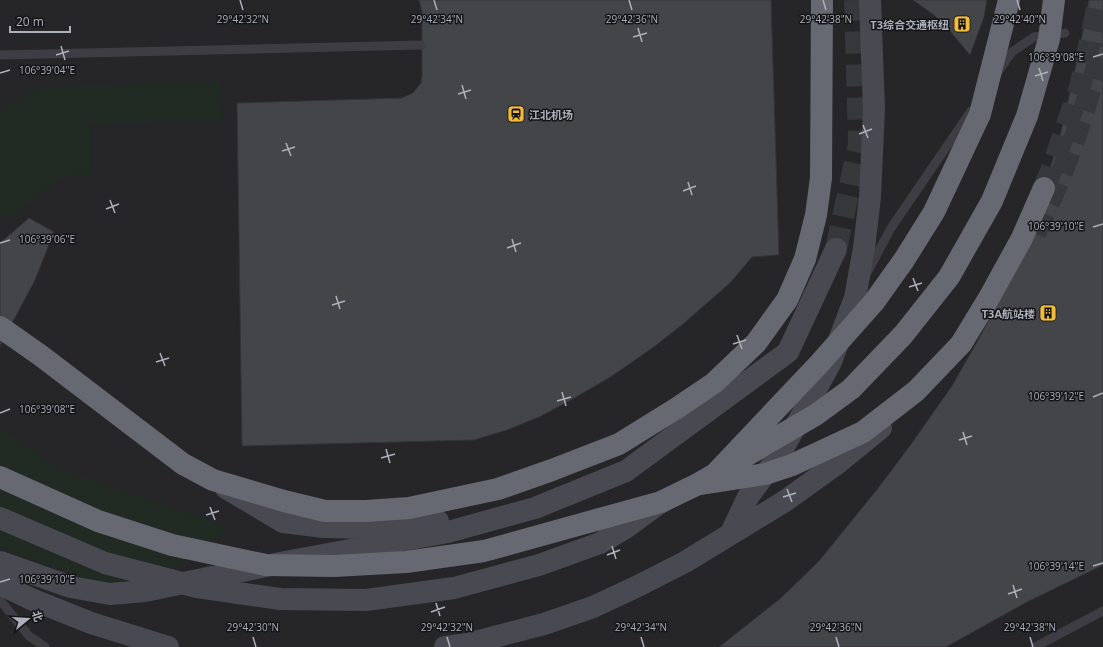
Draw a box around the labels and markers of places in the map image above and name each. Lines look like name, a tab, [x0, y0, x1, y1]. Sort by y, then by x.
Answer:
building icon: T3综合交通枢纽	[952, 14, 972, 34]
place label: T3综合交通枢纽	[870, 17, 949, 32]
station icon: 江北机场	[506, 104, 526, 124]
place label: 江北机场	[529, 107, 573, 122]
building icon: T3A航站楼	[1038, 303, 1058, 323]
place label: T3A航站楼	[982, 306, 1035, 321]

